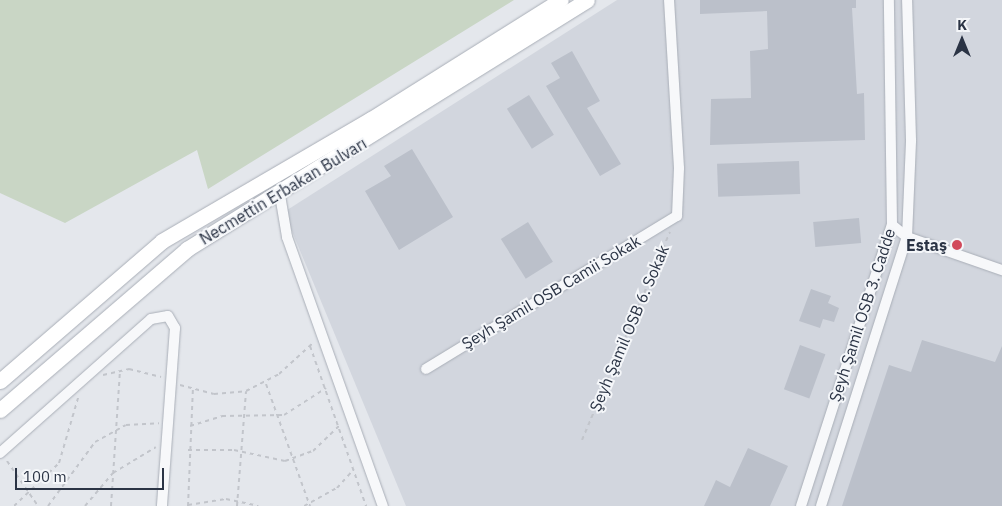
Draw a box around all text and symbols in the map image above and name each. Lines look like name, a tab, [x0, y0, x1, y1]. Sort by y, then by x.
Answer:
north arrow	[937, 15, 987, 65]
text: K	[957, 16, 967, 34]
street label: Necmettin Erbakan Bulvarı	[196, 133, 370, 249]
street label: Şeyh Şamil OSB 3. Cadde	[825, 226, 899, 404]
street label: Şeyh Şamil OSB Camii Sokak	[458, 231, 644, 353]
place label: Estaş	[906, 235, 947, 255]
marker: Estaş	[951, 239, 963, 251]
street label: Şeyh Şamil OSB 6. Sokak	[585, 242, 673, 414]
scale bar	[18, 458, 166, 490]
text: 100 m	[23, 467, 67, 486]

